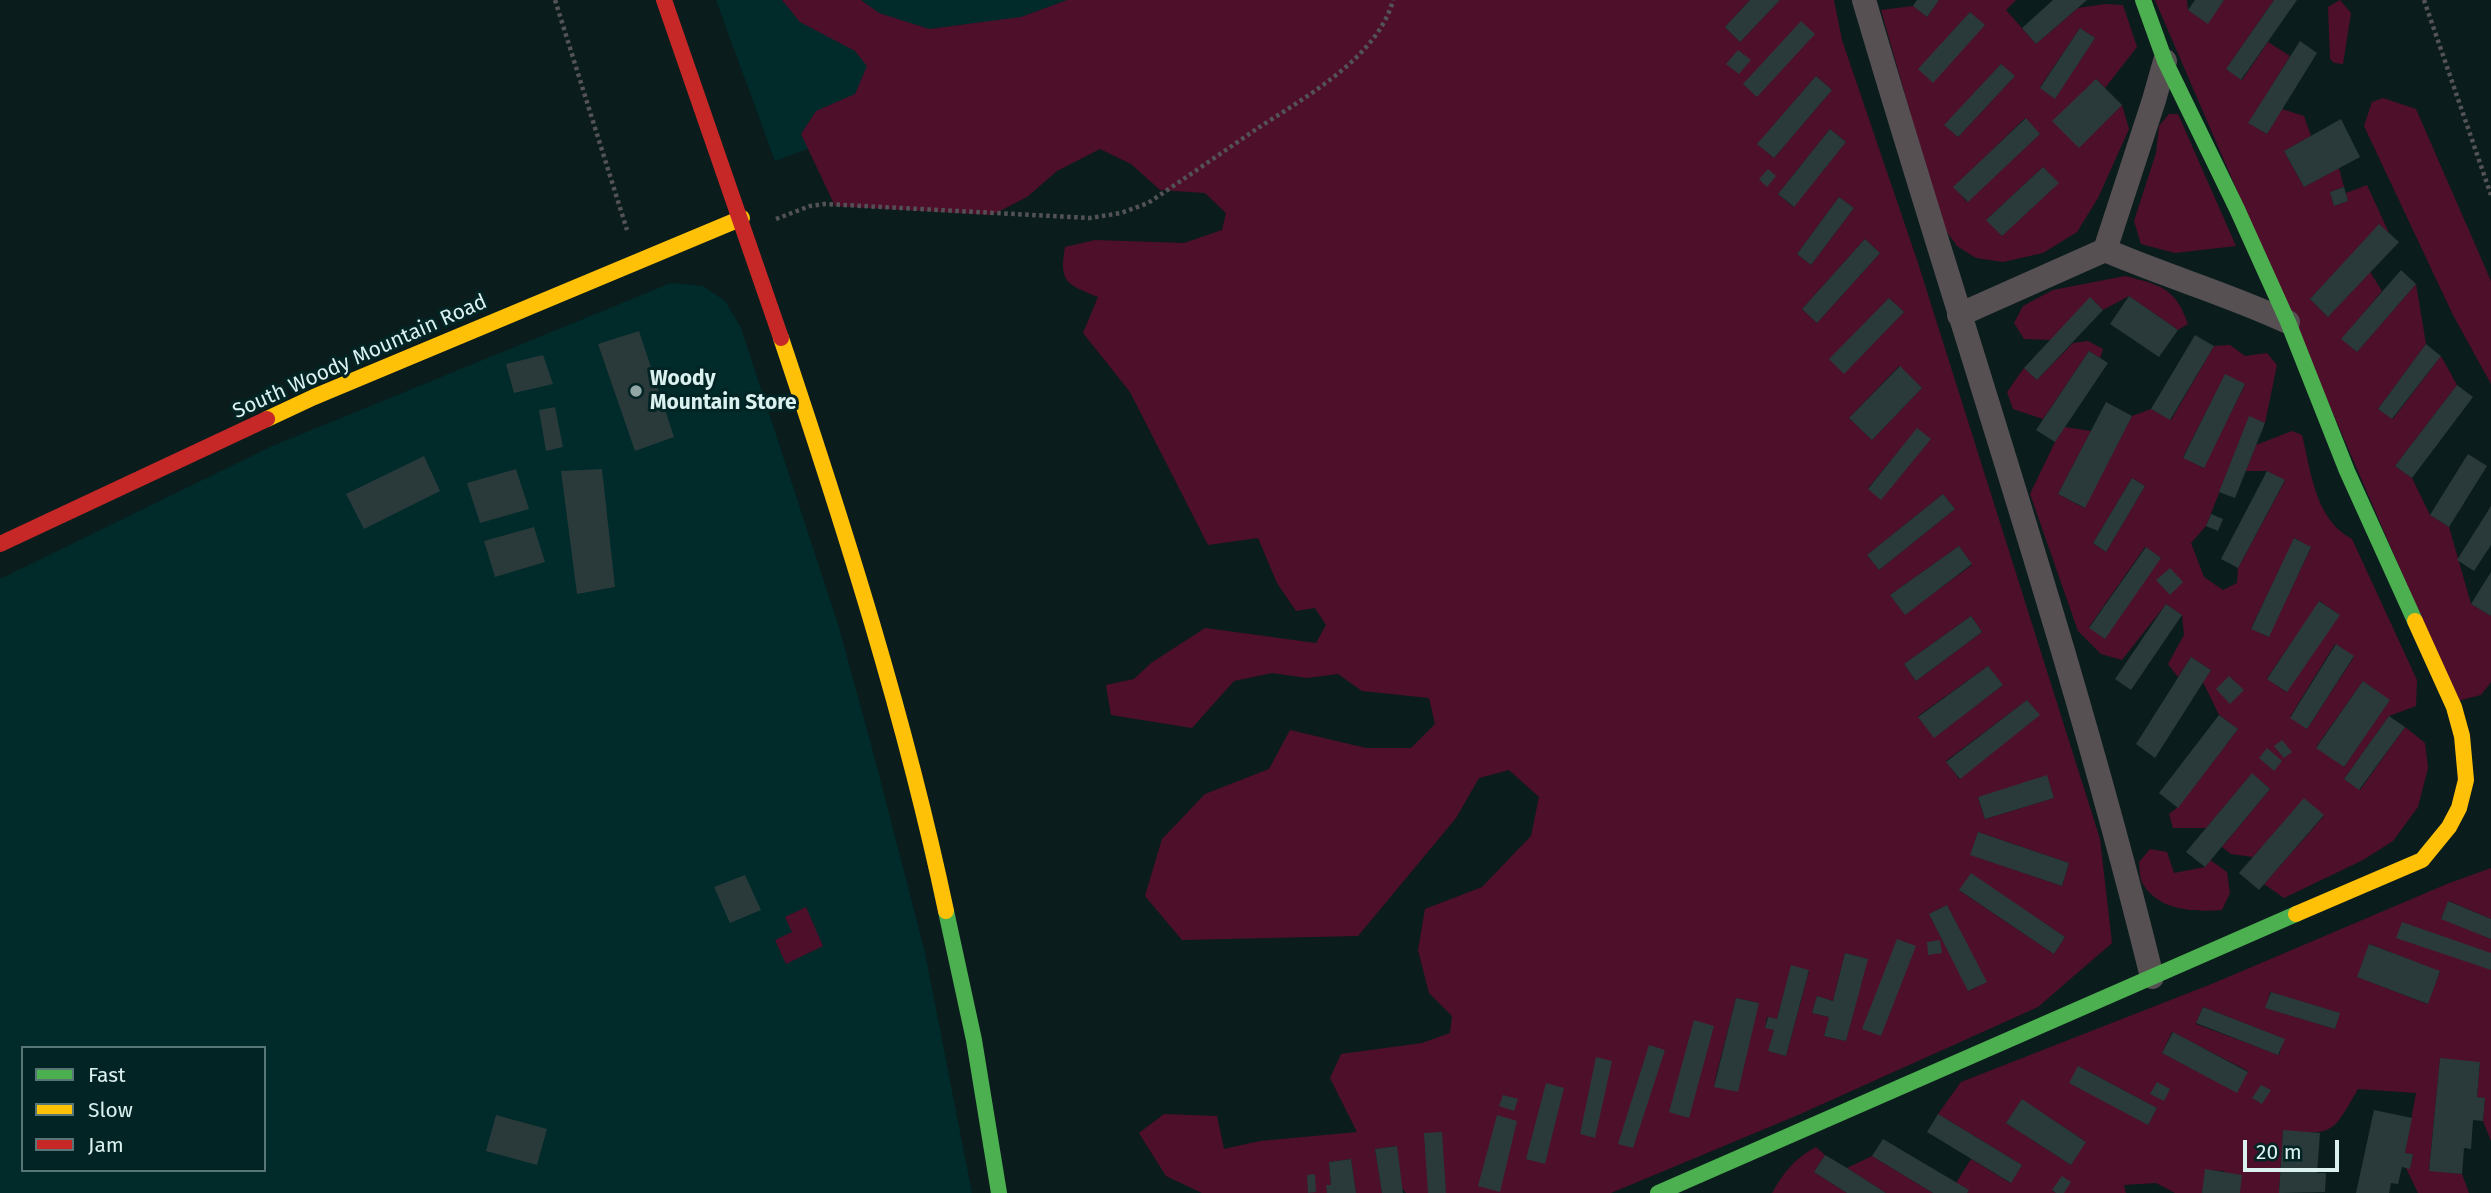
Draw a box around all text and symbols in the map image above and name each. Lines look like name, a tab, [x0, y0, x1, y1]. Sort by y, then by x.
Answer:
street label: South Woody Mountain Road	[229, 289, 491, 425]
place label: Woody Mountain Store	[650, 366, 797, 416]
marker: Woody Mountain Store	[628, 383, 644, 399]
legend	[21, 1046, 266, 1172]
text: Fast	[88, 1062, 126, 1088]
text: Slow	[88, 1097, 133, 1123]
scale bar	[2246, 1126, 2342, 1170]
text: Jam	[88, 1132, 124, 1158]
text: 20 m	[2256, 1139, 2302, 1165]

